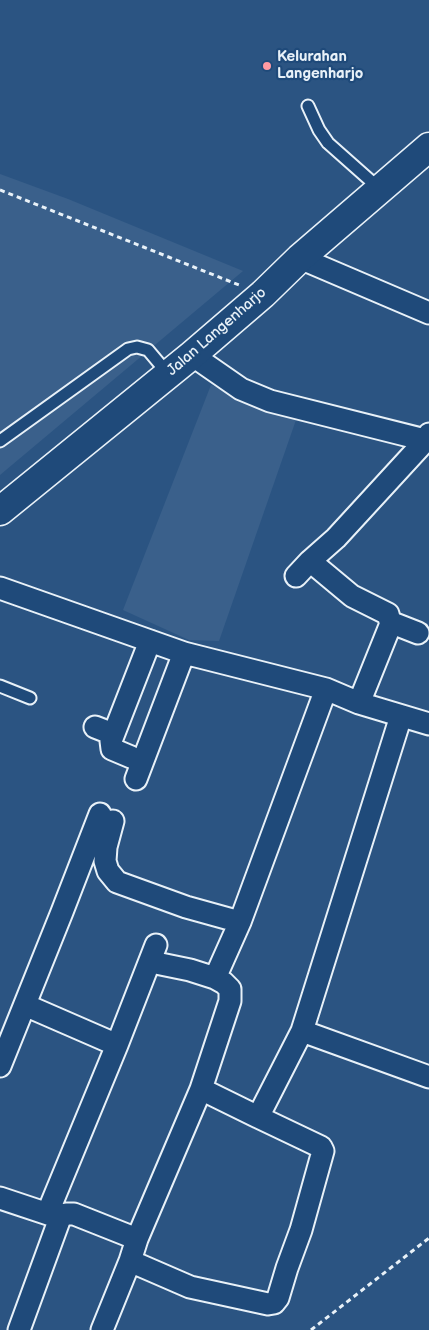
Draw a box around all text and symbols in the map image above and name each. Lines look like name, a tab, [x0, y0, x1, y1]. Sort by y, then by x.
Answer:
place label: Kelurahan Langenharjo	[277, 48, 363, 83]
marker: Kelurahan Langenharjo	[261, 60, 273, 72]
street label: Jalan Langenharjo	[164, 284, 270, 380]

